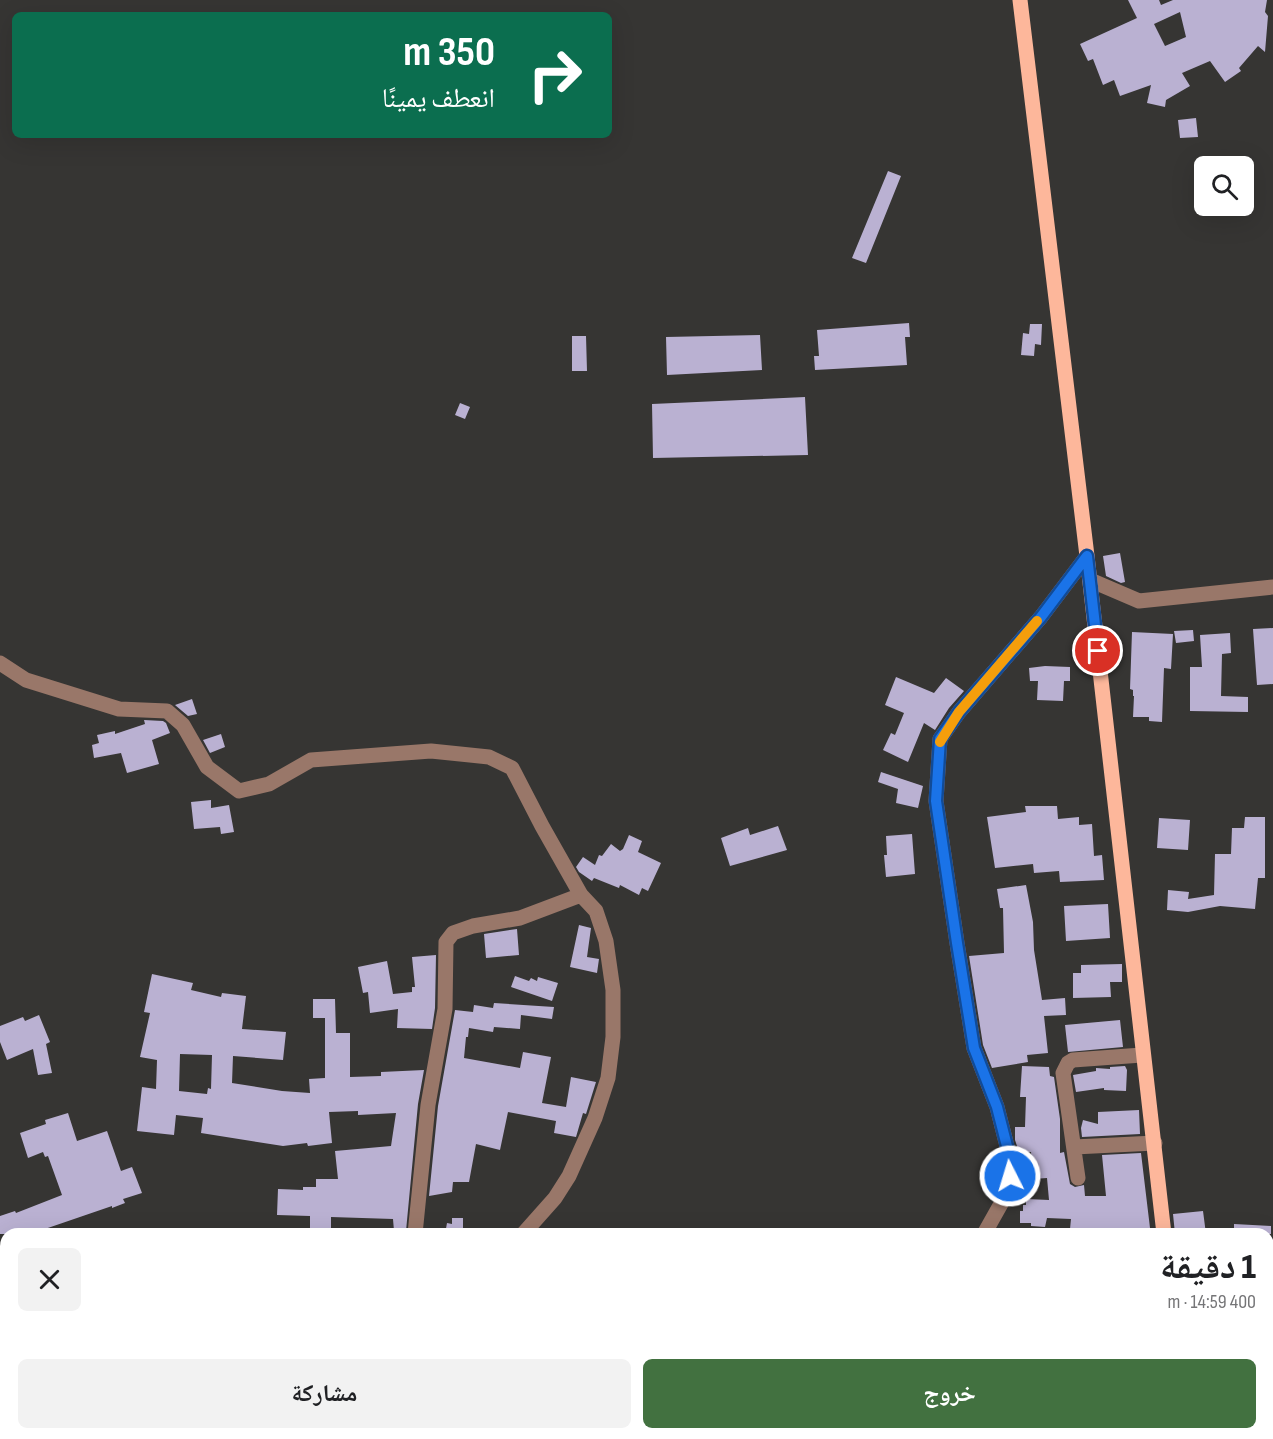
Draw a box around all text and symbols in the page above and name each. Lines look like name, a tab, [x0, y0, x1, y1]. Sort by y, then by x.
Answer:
text: 350 m	[403, 27, 495, 78]
icon: right	[516, 36, 594, 114]
text: انعطف يمينًا	[382, 83, 495, 115]
map controls	[1194, 156, 1254, 216]
button: search	[1194, 156, 1254, 216]
pin	[1072, 625, 1123, 676]
icon: arrive	[1081, 634, 1114, 667]
position arrow	[978, 1144, 1042, 1208]
text: 1 دقيقة	[1160, 1246, 1256, 1289]
button: close	[18, 1248, 81, 1311]
text: 400 m · 14:59	[1167, 1290, 1256, 1314]
button: مشاركة	[18, 1359, 631, 1428]
button: خروج	[643, 1359, 1256, 1428]

